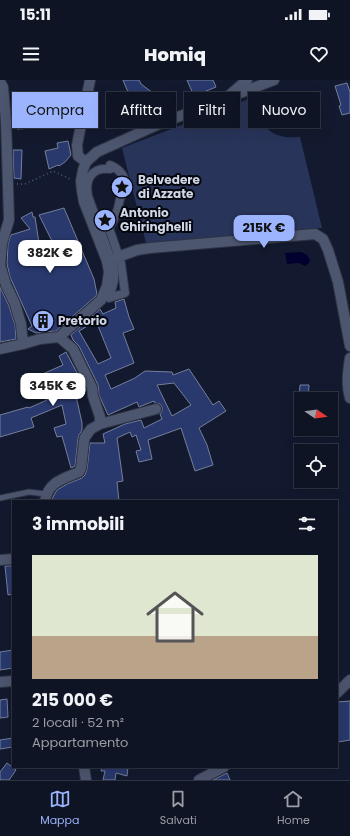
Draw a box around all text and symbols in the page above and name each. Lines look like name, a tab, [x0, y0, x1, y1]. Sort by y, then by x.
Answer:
text: 15:11	[20, 4, 51, 25]
text: Homiq	[144, 42, 206, 67]
icon: menu	[20, 43, 42, 65]
icon: heart	[308, 43, 330, 65]
chip: Compra	[12, 92, 98, 128]
chip: Affitta	[106, 92, 176, 128]
chip: Filtri	[184, 92, 240, 128]
chip: Nuovo	[248, 92, 320, 128]
place label: Belvedere di Azzate	[138, 171, 200, 202]
place icon: Belvedere di Azzate	[109, 174, 135, 200]
place label: Antonio Ghiringhelli	[120, 204, 192, 235]
place icon: Antonio Ghiringhelli	[92, 207, 118, 233]
pin: 215K €	[231, 215, 297, 249]
text: 215K €	[243, 218, 285, 237]
pin: 382K €	[17, 240, 83, 274]
text: 382K €	[27, 243, 73, 262]
building icon: Pretorio	[30, 308, 56, 334]
place label: Pretorio	[58, 312, 107, 329]
pin: 345K €	[20, 373, 86, 407]
text: 345K €	[29, 376, 77, 395]
north arrow	[294, 392, 338, 436]
map controls	[294, 392, 338, 488]
button: locate	[294, 444, 338, 488]
text: 3 immobili	[32, 512, 124, 536]
icon: filters	[296, 513, 318, 535]
icon: home	[139, 581, 211, 653]
text: 215 000 €	[32, 688, 113, 712]
text: 2 locali · 52 m²	[32, 713, 124, 732]
text: Appartamento	[32, 733, 128, 752]
tab: Mappa	[40, 788, 79, 829]
tab: Salvati	[160, 788, 197, 829]
tab: Home	[277, 788, 310, 829]

